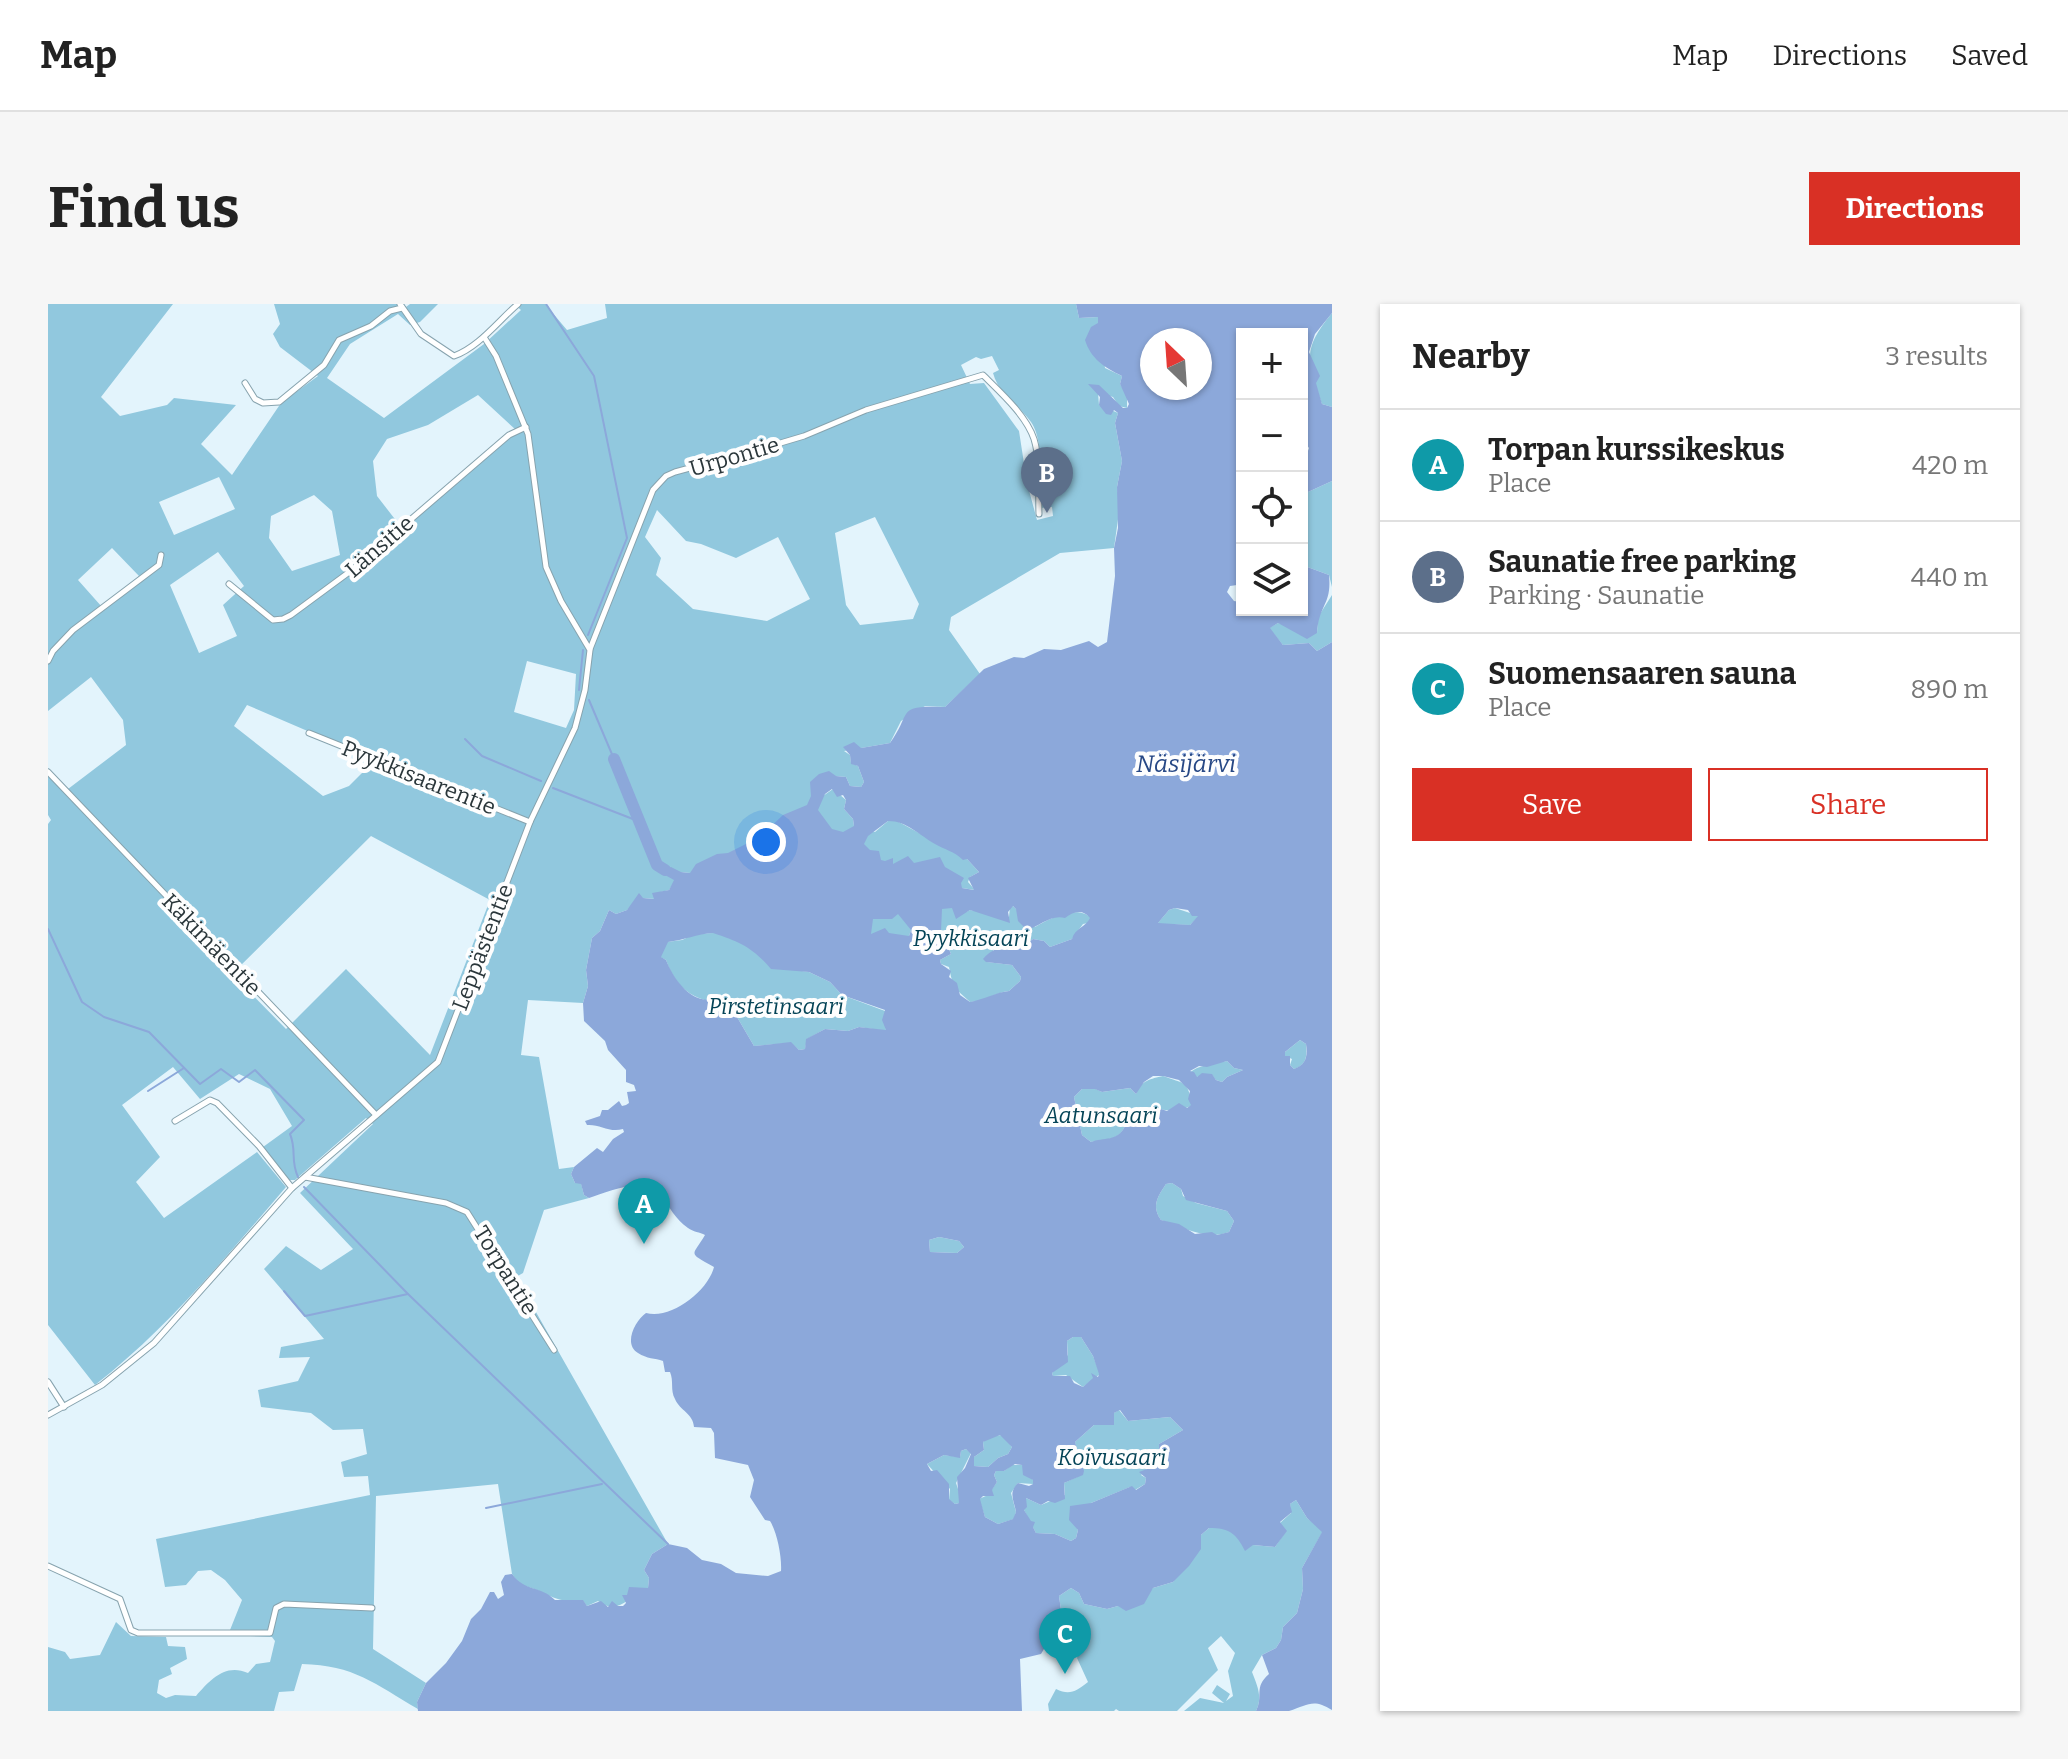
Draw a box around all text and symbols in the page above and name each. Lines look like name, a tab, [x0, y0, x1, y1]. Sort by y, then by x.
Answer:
text: Map	[40, 32, 117, 78]
text: Map	[1672, 39, 1728, 72]
text: Directions	[1772, 39, 1907, 72]
text: Saved	[1951, 39, 2028, 72]
button: Directions	[1809, 172, 2020, 245]
text: Find us	[48, 175, 240, 242]
north arrow	[1140, 328, 1212, 400]
map controls	[1236, 328, 1308, 616]
button: +	[1236, 328, 1308, 400]
text: Nearby	[1412, 336, 1530, 377]
text: 3 results	[1885, 341, 1988, 372]
button: −	[1236, 400, 1308, 472]
street label: Urpontie	[686, 431, 782, 482]
text: Torpan kurssikeskus	[1488, 432, 1785, 468]
pin: B	[1021, 447, 1073, 513]
text: A	[1429, 450, 1447, 481]
text: 420 m	[1912, 450, 1988, 481]
text: Place	[1488, 468, 1552, 499]
button: locate	[1236, 472, 1308, 544]
street label: Länsitie	[340, 509, 419, 583]
button: layers	[1236, 544, 1308, 616]
text: Saunatie free parking	[1488, 544, 1796, 580]
text: B	[1430, 562, 1446, 593]
text: 440 m	[1911, 562, 1988, 593]
text: Parking · Saunatie	[1488, 580, 1704, 611]
text: Suomensaaren sauna	[1488, 656, 1796, 692]
text: C	[1430, 674, 1446, 705]
text: 890 m	[1910, 674, 1988, 705]
text: Place	[1488, 692, 1552, 723]
street label: Pyykkisaarentie	[338, 734, 500, 821]
water label: Näsijärvi	[1136, 750, 1236, 778]
button: Save	[1412, 768, 1692, 841]
button: Share	[1708, 768, 1988, 841]
your location	[746, 822, 786, 862]
street label: Leppästentie	[446, 880, 519, 1014]
street label: Käkimäentie	[156, 888, 267, 1001]
park label: Pyykkisaari	[913, 925, 1029, 952]
park label: Pirstetinsaari	[708, 993, 844, 1020]
park label: Aatunsaari	[1043, 1102, 1158, 1129]
pin: A	[618, 1178, 670, 1244]
street label: Torpantie	[468, 1221, 543, 1320]
park label: Koivusaari	[1058, 1444, 1166, 1471]
pin: C	[1039, 1608, 1091, 1674]

